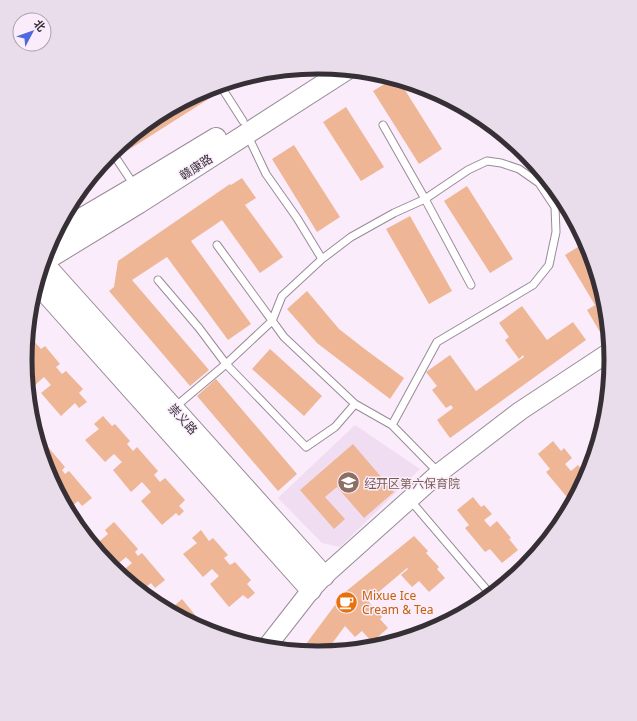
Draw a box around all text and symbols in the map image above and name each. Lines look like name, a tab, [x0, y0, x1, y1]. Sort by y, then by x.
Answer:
north arrow	[12, 12, 52, 52]
text: 北	[31, 16, 49, 34]
street label: 赣康路	[176, 150, 216, 184]
street label: 崇义路	[165, 400, 201, 438]
school or university icon: 经开区第六保育院	[336, 470, 362, 496]
place label: 经开区第六保育院	[364, 475, 460, 492]
place label: Mixue Ice Cream & Tea	[362, 587, 433, 618]
cafe icon: Mixue Ice Cream & Tea	[334, 589, 360, 615]

